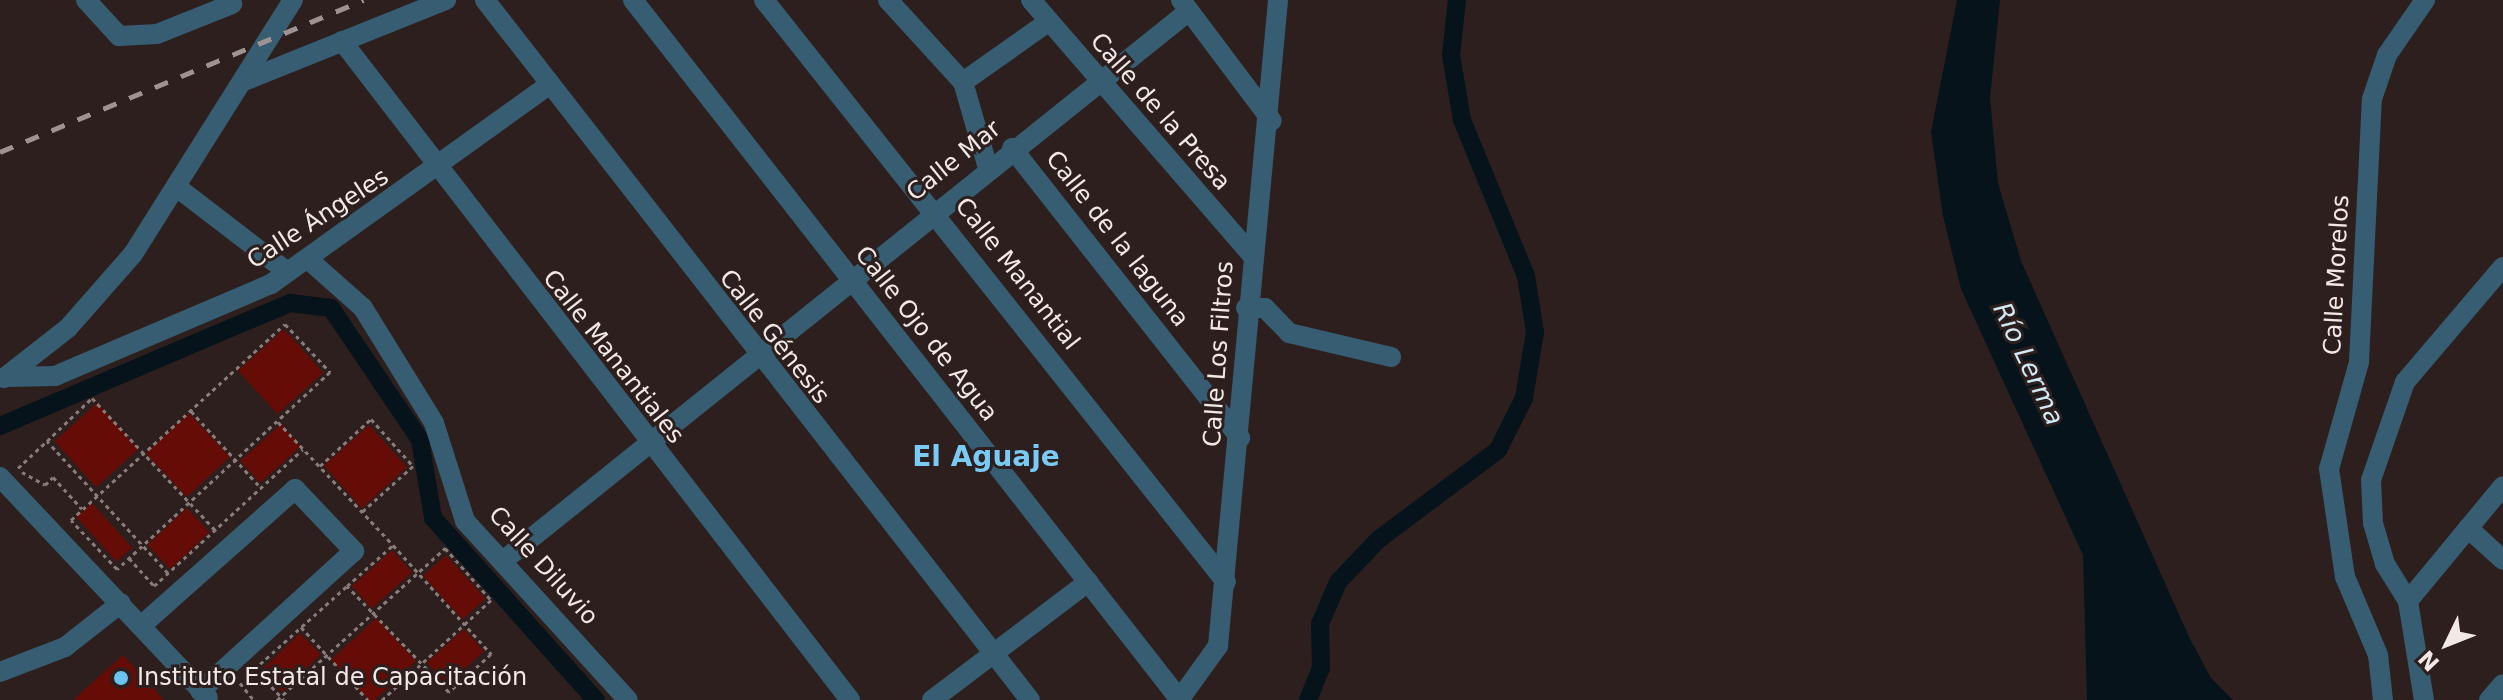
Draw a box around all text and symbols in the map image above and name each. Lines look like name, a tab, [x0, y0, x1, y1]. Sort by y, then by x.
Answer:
street label: Calle de la Presa	[1084, 27, 1236, 197]
street label: Calle Mar	[901, 114, 1007, 208]
street label: Calle de la laguna	[1039, 145, 1195, 333]
street label: Calle Ángeles	[242, 163, 394, 275]
street label: Calle Manantial	[949, 192, 1085, 356]
street label: Calle Morelos	[2318, 194, 2356, 356]
street label: Calle Ojo de Agua	[849, 241, 1003, 427]
street label: Calle Los Filtros	[1198, 260, 1240, 448]
street label: Calle Manantiales	[536, 264, 690, 450]
street label: Calle Génesis	[713, 264, 835, 410]
water label: Río Lerma	[1986, 298, 2070, 430]
district label: El Aguaje	[912, 440, 1060, 474]
street label: Calle Diluvio	[482, 501, 604, 631]
north arrow	[2407, 604, 2487, 684]
text: N	[2414, 645, 2445, 676]
place label: Instituto Estatal de Capacitación	[137, 664, 527, 692]
marker: Instituto Estatal de Capacitación	[112, 669, 130, 687]

